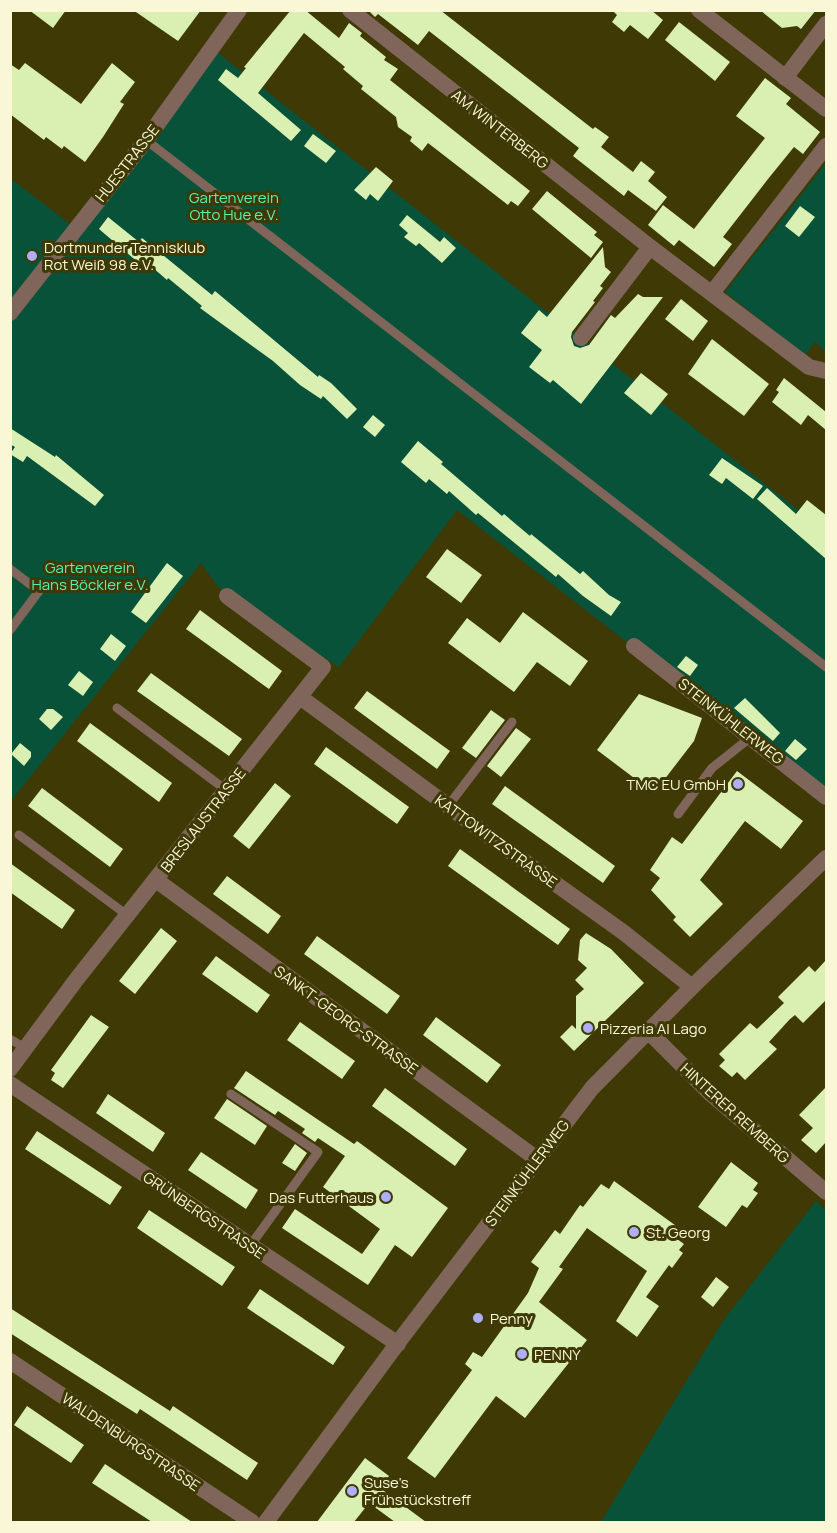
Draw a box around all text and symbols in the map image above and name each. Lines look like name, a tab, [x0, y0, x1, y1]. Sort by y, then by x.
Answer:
street label: AM WINTERBERG	[447, 85, 553, 174]
street label: HUESTRASSE	[90, 120, 164, 206]
park label: Gartenverein Otto Hue e.V.	[189, 187, 279, 225]
place label: Dortmunder Tennisklub Rot Weiß 98 e.V.	[44, 237, 205, 275]
marker: Dortmunder Tennisklub Rot Weiß 98 e.V.	[25, 249, 39, 263]
park label: Gartenverein Hans Böckler e.V.	[31, 557, 149, 595]
street label: STEINKÜHLERWEG	[674, 673, 788, 769]
street label: BRESLAUSTRASSE	[156, 763, 250, 877]
place label: TMC EU GmbH	[626, 774, 726, 795]
marker: TMC EU GmbH	[731, 777, 745, 791]
street label: KATTOWITZSTRASSE	[431, 789, 561, 893]
street label: SANKT-GEORG-STRASSE	[270, 961, 422, 1079]
place label: Pizzeria Al Lago	[600, 1018, 707, 1039]
marker: Pizzeria Al Lago	[581, 1021, 595, 1035]
street label: HINTERER REMBERG	[676, 1058, 795, 1168]
street label: STEINKÜHLERWEG	[480, 1115, 574, 1231]
street label: GRÜNBERGSTRASSE	[139, 1166, 269, 1264]
place label: Das Futterhaus	[269, 1187, 374, 1208]
marker: Das Futterhaus	[379, 1190, 393, 1204]
place label: St. Georg	[646, 1222, 710, 1243]
marker: St. Georg	[627, 1225, 641, 1239]
place label: Penny	[490, 1308, 533, 1329]
marker: Penny	[471, 1311, 485, 1325]
place label: PENNY	[534, 1344, 581, 1365]
marker: PENNY	[515, 1347, 529, 1361]
street label: WALDENBURGSTRASSE	[58, 1388, 204, 1496]
place label: Suse's Frühstückstreff	[364, 1472, 471, 1510]
marker: Suse's Frühstückstreff	[345, 1484, 359, 1498]

